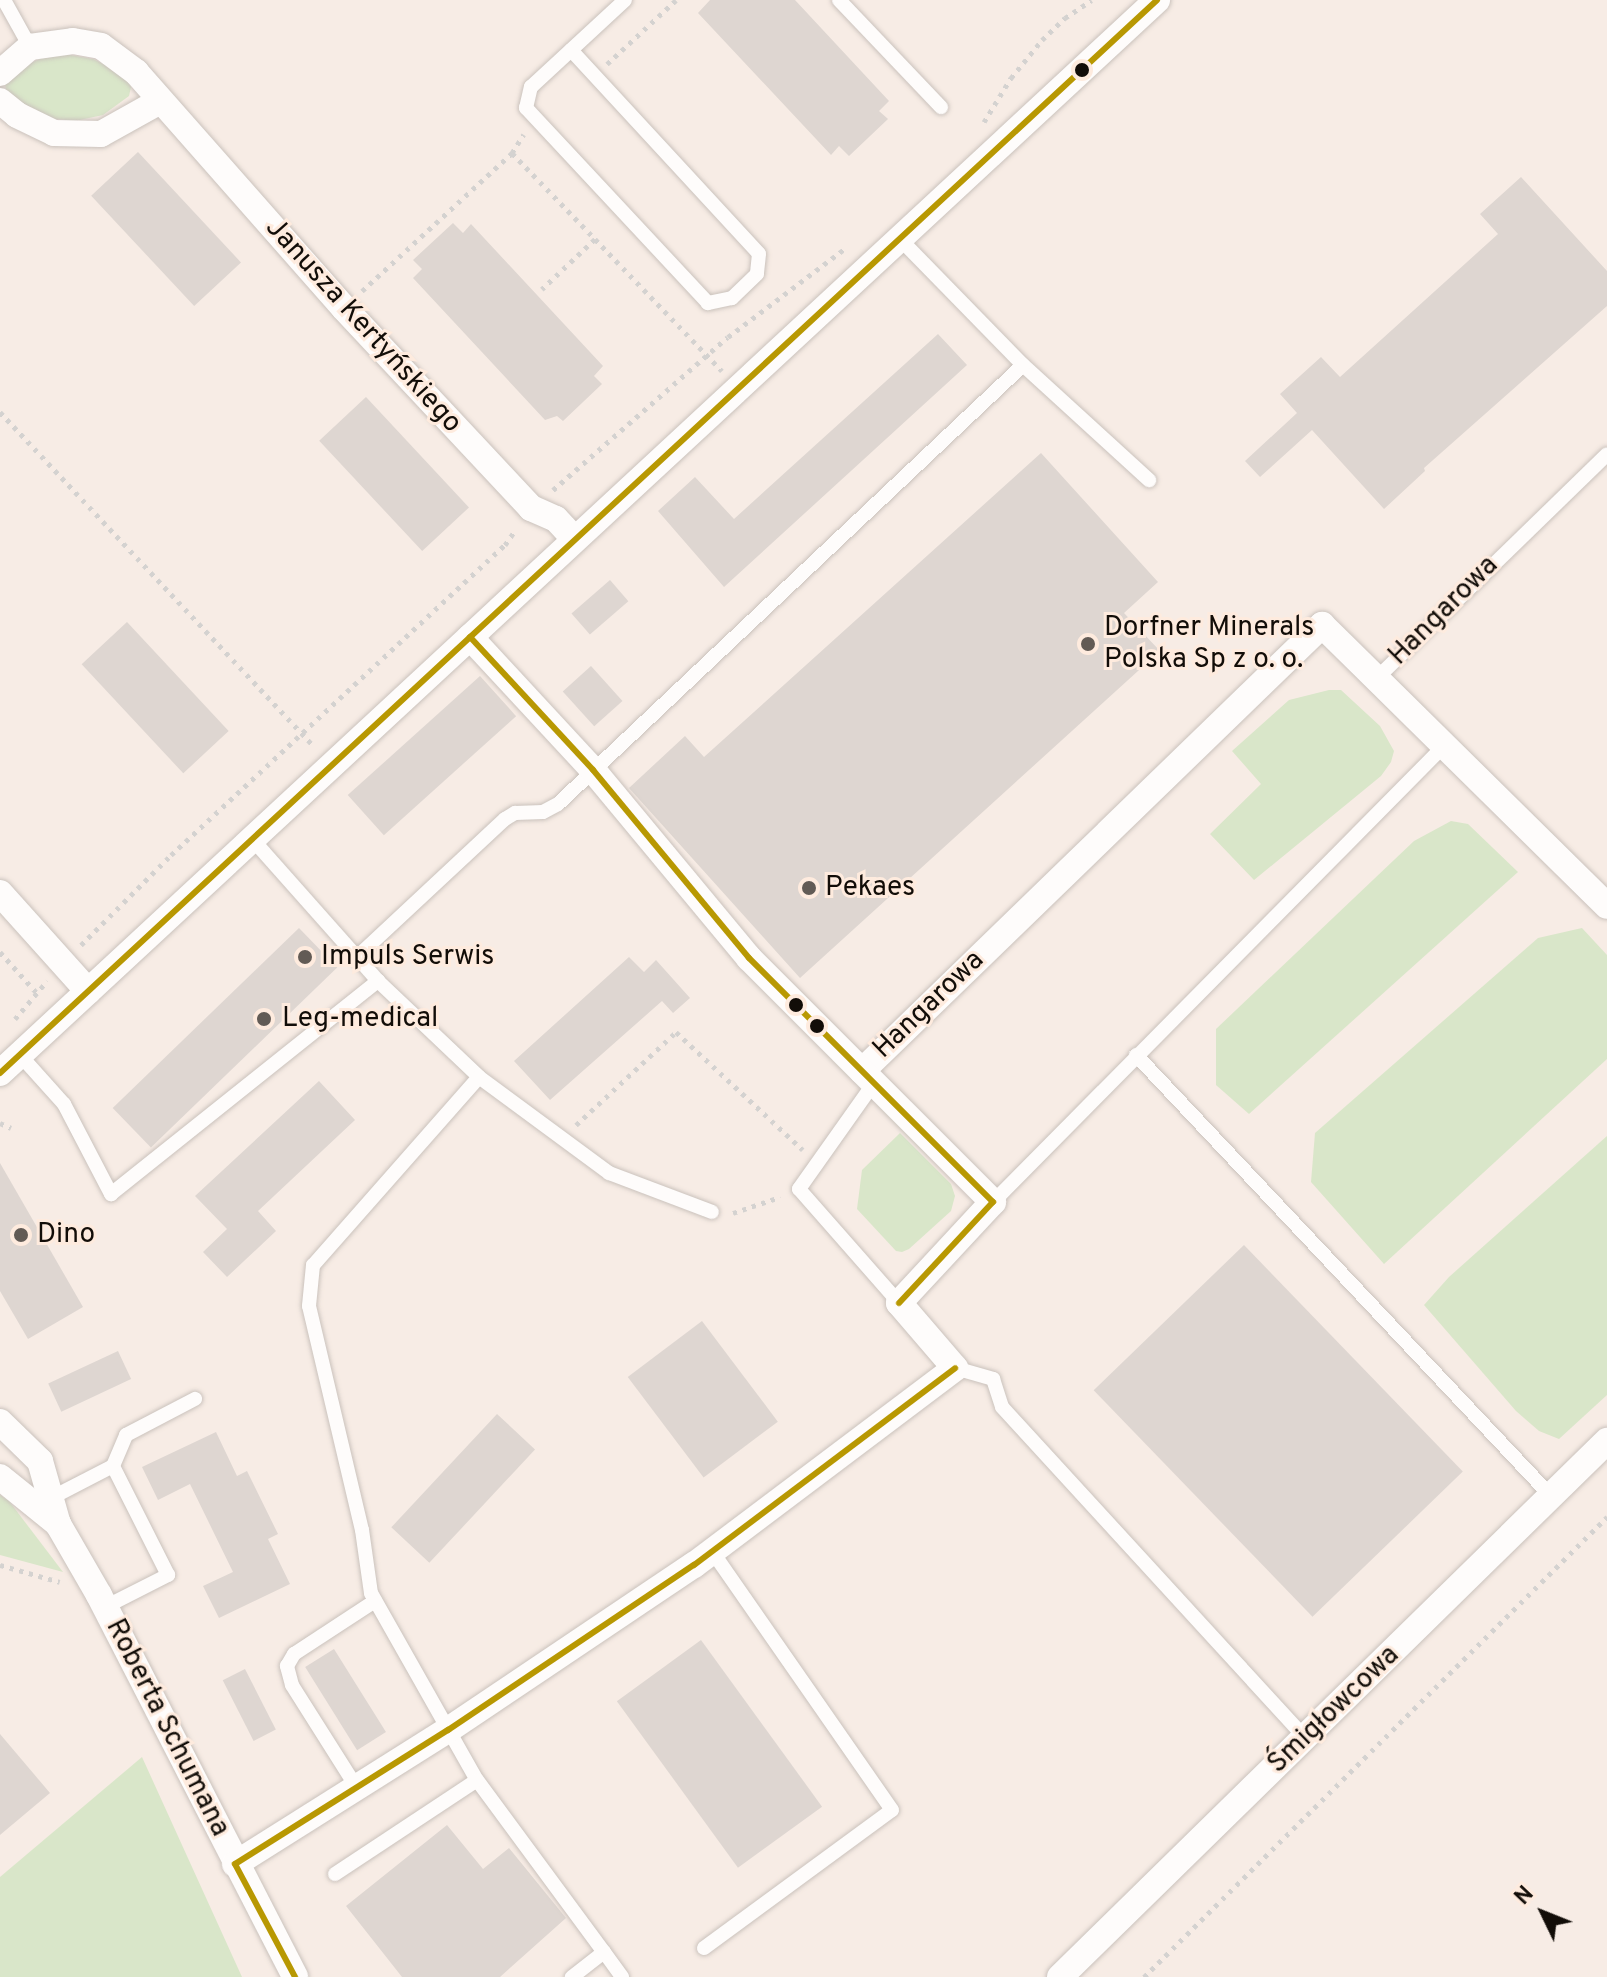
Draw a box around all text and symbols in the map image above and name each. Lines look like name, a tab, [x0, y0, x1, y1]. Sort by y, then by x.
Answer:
unlabelled marker	[1074, 62, 1090, 78]
street label: Janusza Kertyńskiego	[258, 212, 468, 440]
street label: Hangarowa	[1382, 549, 1506, 673]
place label: Dorfner Minerals Polska Sp z o. o.	[1104, 611, 1314, 677]
marker: Dorfner Minerals Polska Sp z o. o.	[1079, 635, 1097, 653]
place label: Pekaes	[825, 871, 915, 905]
marker: Pekaes	[800, 879, 818, 897]
place label: Impuls Serwis	[321, 940, 494, 974]
street label: Hangarowa	[867, 944, 991, 1066]
marker: Impuls Serwis	[296, 948, 314, 966]
unlabelled marker	[788, 997, 804, 1013]
place label: Leg-medical	[282, 1002, 438, 1036]
marker: Leg-medical	[253, 1008, 275, 1030]
unlabelled marker	[809, 1018, 825, 1034]
place label: Dino	[37, 1218, 95, 1252]
marker: Dino	[12, 1226, 30, 1244]
street label: Roberta Schumana	[98, 1614, 236, 1842]
street label: Śmigłowcowa	[1261, 1639, 1407, 1781]
north arrow	[1503, 1873, 1583, 1953]
text: N	[1510, 1881, 1540, 1911]

